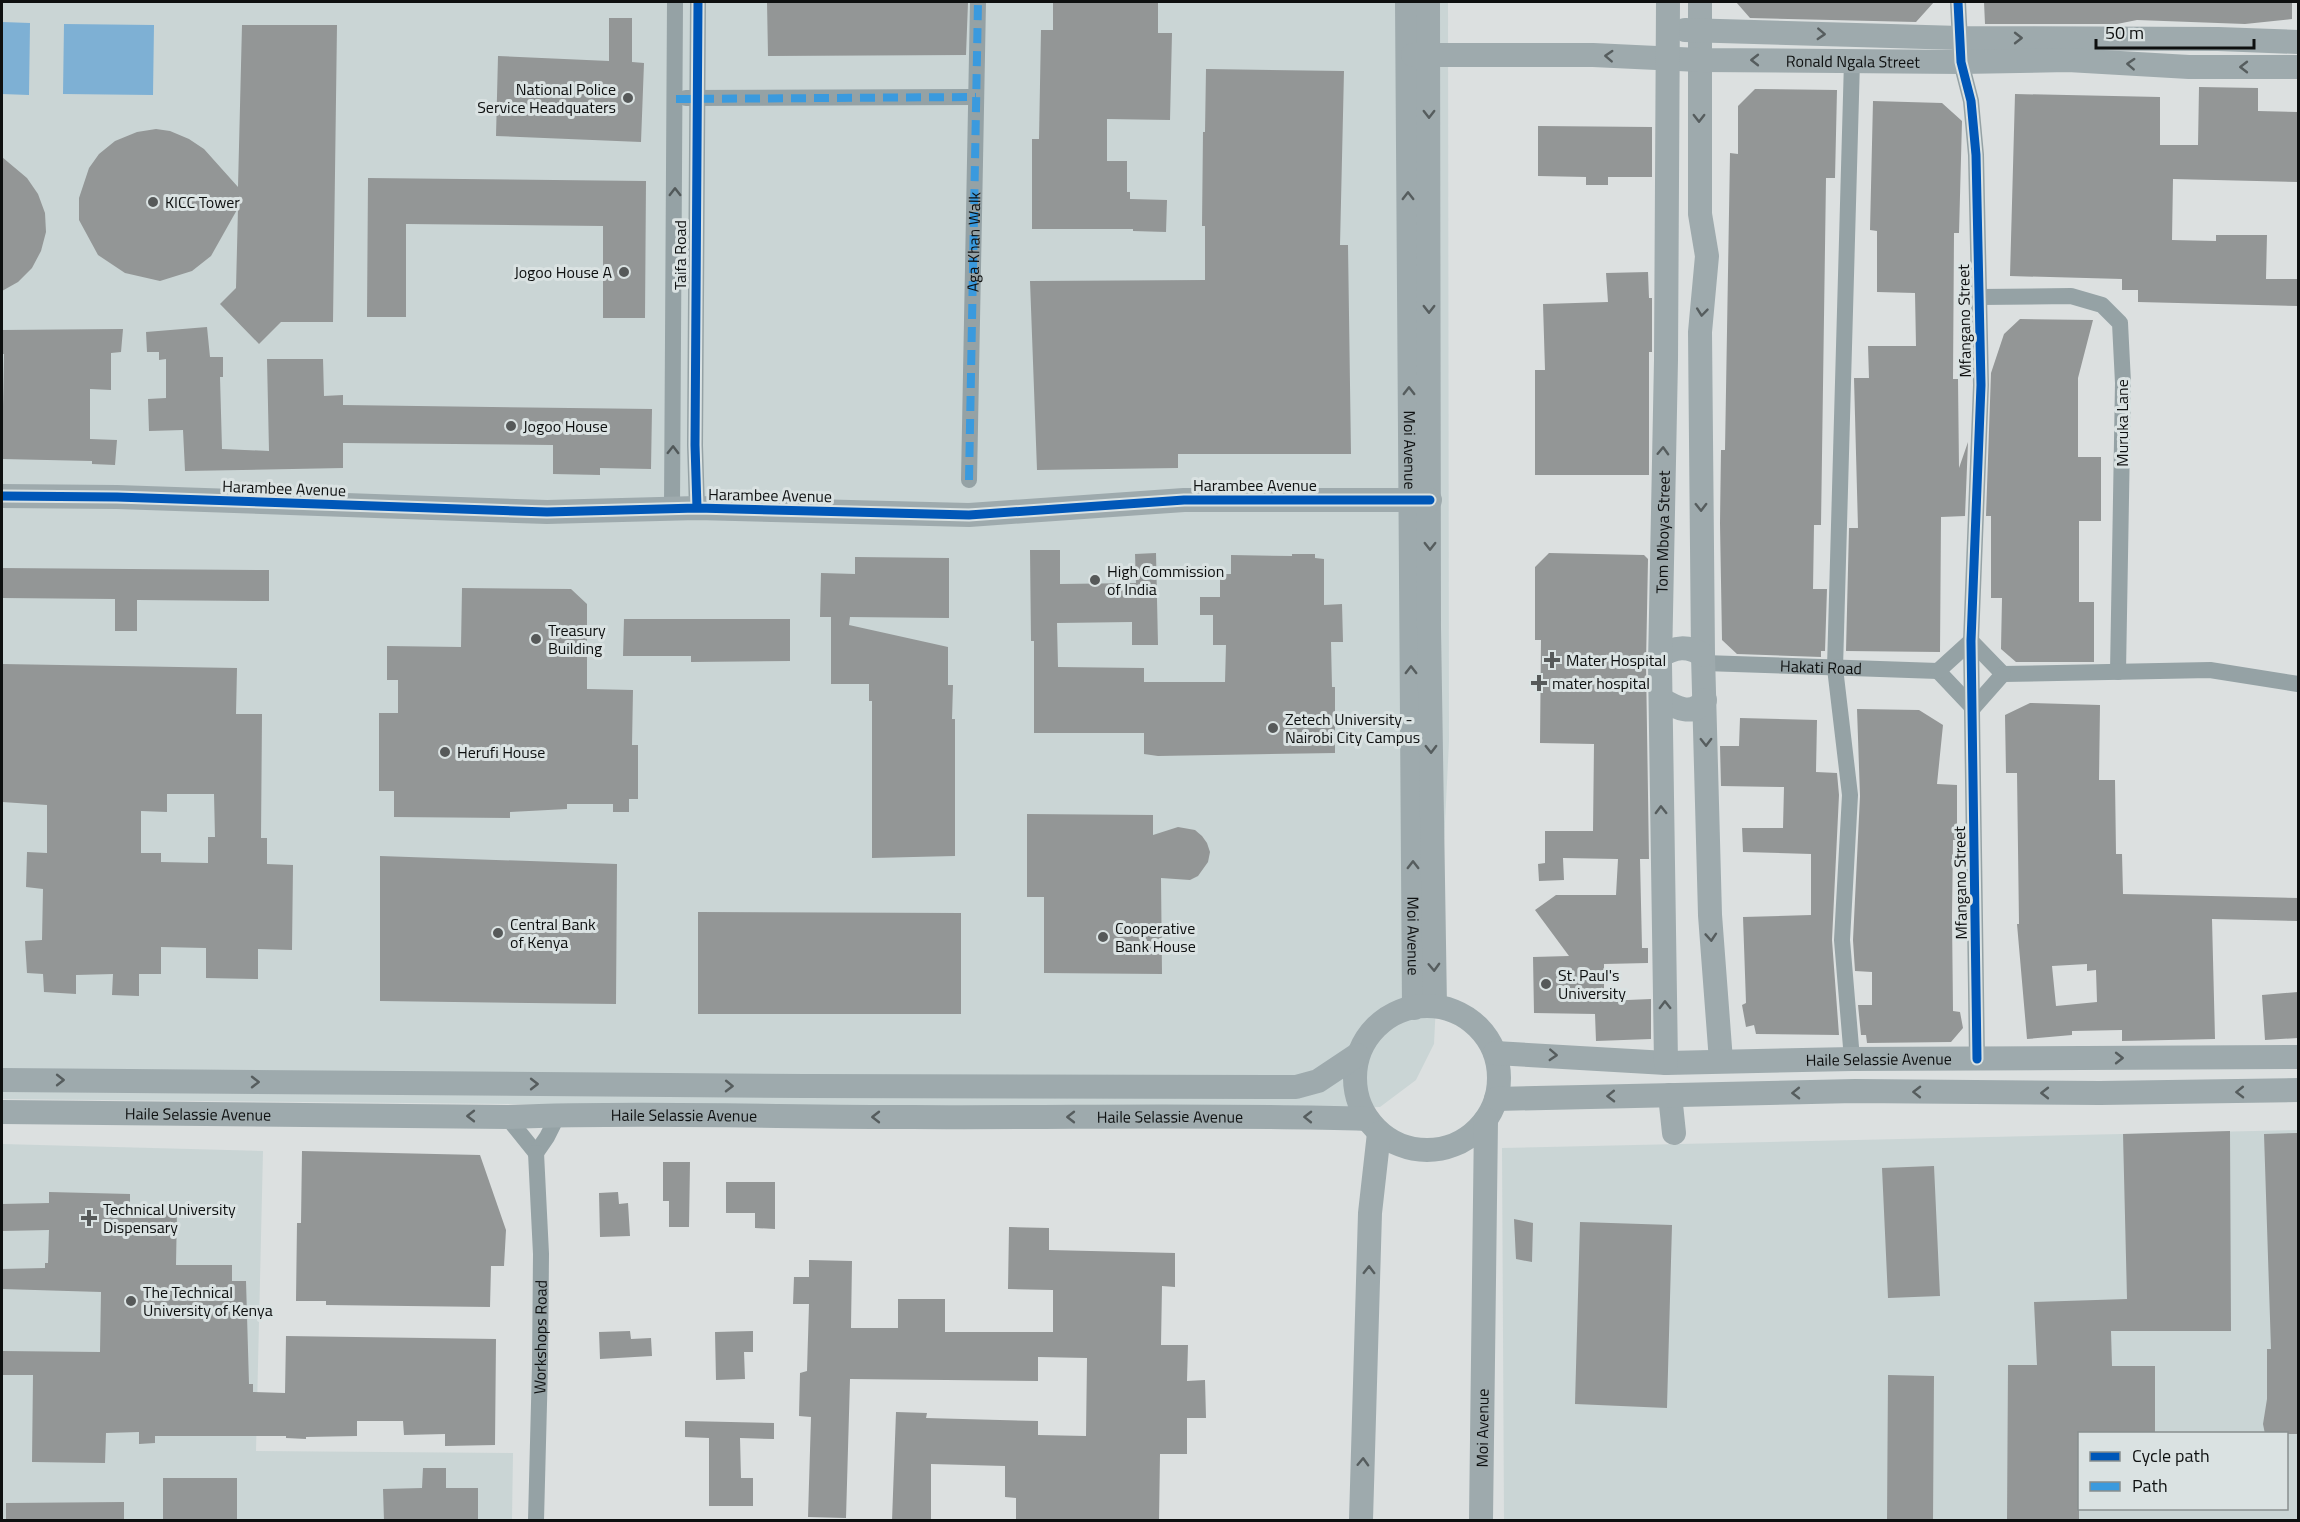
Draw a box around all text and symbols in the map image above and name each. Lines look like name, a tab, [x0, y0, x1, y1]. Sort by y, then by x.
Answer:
scale bar	[2096, 12, 2254, 50]
text: 50 m	[2105, 19, 2144, 46]
one-way arrow	[1817, 27, 1826, 40]
one-way arrow	[2014, 32, 2023, 44]
one-way arrow	[1604, 49, 1613, 62]
street label: Ronald Ngala Street	[1786, 49, 1920, 74]
one-way arrow	[1751, 54, 1760, 66]
one-way arrow	[2126, 57, 2135, 70]
one-way arrow	[2239, 61, 2248, 73]
place label: National Police Service Headquaters	[477, 77, 616, 119]
marker: National Police Service Headquaters	[621, 91, 635, 105]
one-way arrow	[1423, 110, 1435, 119]
one-way arrow	[1693, 114, 1705, 123]
one-way arrow	[669, 187, 681, 196]
place label: KICC Tower	[165, 190, 240, 214]
street label: Aga Khan Walk	[961, 191, 986, 292]
one-way arrow	[1402, 192, 1414, 201]
marker: KICC Tower	[146, 195, 160, 209]
street label: Taifa Road	[668, 220, 692, 290]
place label: Jogoo House A	[514, 260, 612, 284]
street label: Mfangano Street	[1951, 264, 1977, 378]
marker: Jogoo House A	[617, 265, 631, 279]
one-way arrow	[1423, 305, 1435, 314]
one-way arrow	[1696, 308, 1709, 317]
street label: Muruka Lane	[2110, 379, 2134, 467]
one-way arrow	[1403, 387, 1415, 396]
street label: Moi Avenue	[1398, 410, 1422, 490]
place label: Jogoo House	[523, 414, 608, 438]
marker: Jogoo House	[504, 419, 518, 433]
one-way arrow	[667, 445, 679, 454]
one-way arrow	[1657, 446, 1670, 455]
street label: Tom Mboya Street	[1649, 470, 1676, 594]
street label: Harambee Avenue	[1193, 473, 1317, 497]
street label: Harambee Avenue	[222, 474, 346, 502]
street label: Harambee Avenue	[708, 482, 832, 508]
one-way arrow	[1695, 503, 1707, 512]
one-way arrow	[1423, 542, 1436, 551]
place label: High Commission of India	[1107, 559, 1224, 601]
marker: High Commission of India	[1088, 573, 1102, 587]
place label: Treasury Building	[548, 618, 606, 660]
marker: Treasury Building	[529, 632, 543, 646]
place label: Mater Hospital	[1566, 648, 1666, 672]
marker: Mater Hospital	[1543, 651, 1561, 669]
street label: Hakati Road	[1780, 654, 1862, 680]
one-way arrow	[1405, 666, 1417, 675]
place label: mater hospital	[1552, 671, 1650, 695]
marker: mater hospital	[1530, 674, 1548, 692]
place label: Zetech University - Nairobi City Campus	[1285, 707, 1420, 749]
marker: Zetech University - Nairobi City Campus	[1266, 721, 1280, 735]
one-way arrow	[1700, 738, 1712, 747]
place label: Herufi House	[457, 740, 545, 764]
marker: Herufi House	[438, 745, 452, 759]
one-way arrow	[1425, 745, 1437, 754]
one-way arrow	[1655, 805, 1668, 814]
street label: Mfangano Street	[1947, 826, 1973, 940]
one-way arrow	[1407, 861, 1419, 870]
street label: Moi Avenue	[1401, 896, 1426, 976]
place label: Central Bank of Kenya	[510, 912, 596, 954]
place label: Cooperative Bank House	[1115, 916, 1196, 958]
marker: Central Bank of Kenya	[491, 926, 505, 940]
marker: Cooperative Bank House	[1096, 930, 1110, 944]
one-way arrow	[1705, 932, 1718, 941]
one-way arrow	[1427, 962, 1440, 971]
place label: St. Paul's University	[1558, 963, 1626, 1005]
marker: St. Paul's University	[1539, 977, 1553, 991]
one-way arrow	[1659, 1000, 1671, 1009]
street label: Haile Selassie Avenue	[1805, 1047, 1952, 1072]
one-way arrow	[1549, 1049, 1558, 1062]
one-way arrow	[2115, 1052, 2124, 1064]
one-way arrow	[55, 1074, 64, 1087]
one-way arrow	[250, 1076, 259, 1088]
one-way arrow	[529, 1078, 538, 1090]
one-way arrow	[724, 1080, 733, 1092]
one-way arrow	[2236, 1085, 2245, 1098]
one-way arrow	[1913, 1086, 1922, 1098]
one-way arrow	[1792, 1087, 1801, 1099]
one-way arrow	[2041, 1087, 2050, 1099]
one-way arrow	[1607, 1090, 1616, 1102]
street label: Haile Selassie Avenue	[125, 1101, 271, 1127]
street label: Haile Selassie Avenue	[611, 1103, 757, 1128]
street label: Haile Selassie Avenue	[1097, 1104, 1243, 1129]
one-way arrow	[467, 1110, 476, 1123]
one-way arrow	[872, 1111, 881, 1123]
one-way arrow	[1067, 1111, 1076, 1123]
one-way arrow	[1304, 1111, 1313, 1123]
place label: Technical University Dispensary	[103, 1197, 236, 1239]
marker: Technical University Dispensary	[80, 1209, 98, 1227]
one-way arrow	[1362, 1265, 1375, 1274]
place label: The Technical University of Kenya	[143, 1280, 273, 1322]
street label: Workshops Road	[527, 1280, 553, 1394]
marker: The Technical University of Kenya	[124, 1294, 138, 1308]
street label: Moi Avenue	[1470, 1388, 1495, 1468]
legend	[2078, 1432, 2288, 1510]
text: Cycle path	[2132, 1442, 2210, 1469]
one-way arrow	[1357, 1457, 1369, 1466]
text: Path	[2132, 1472, 2168, 1499]

